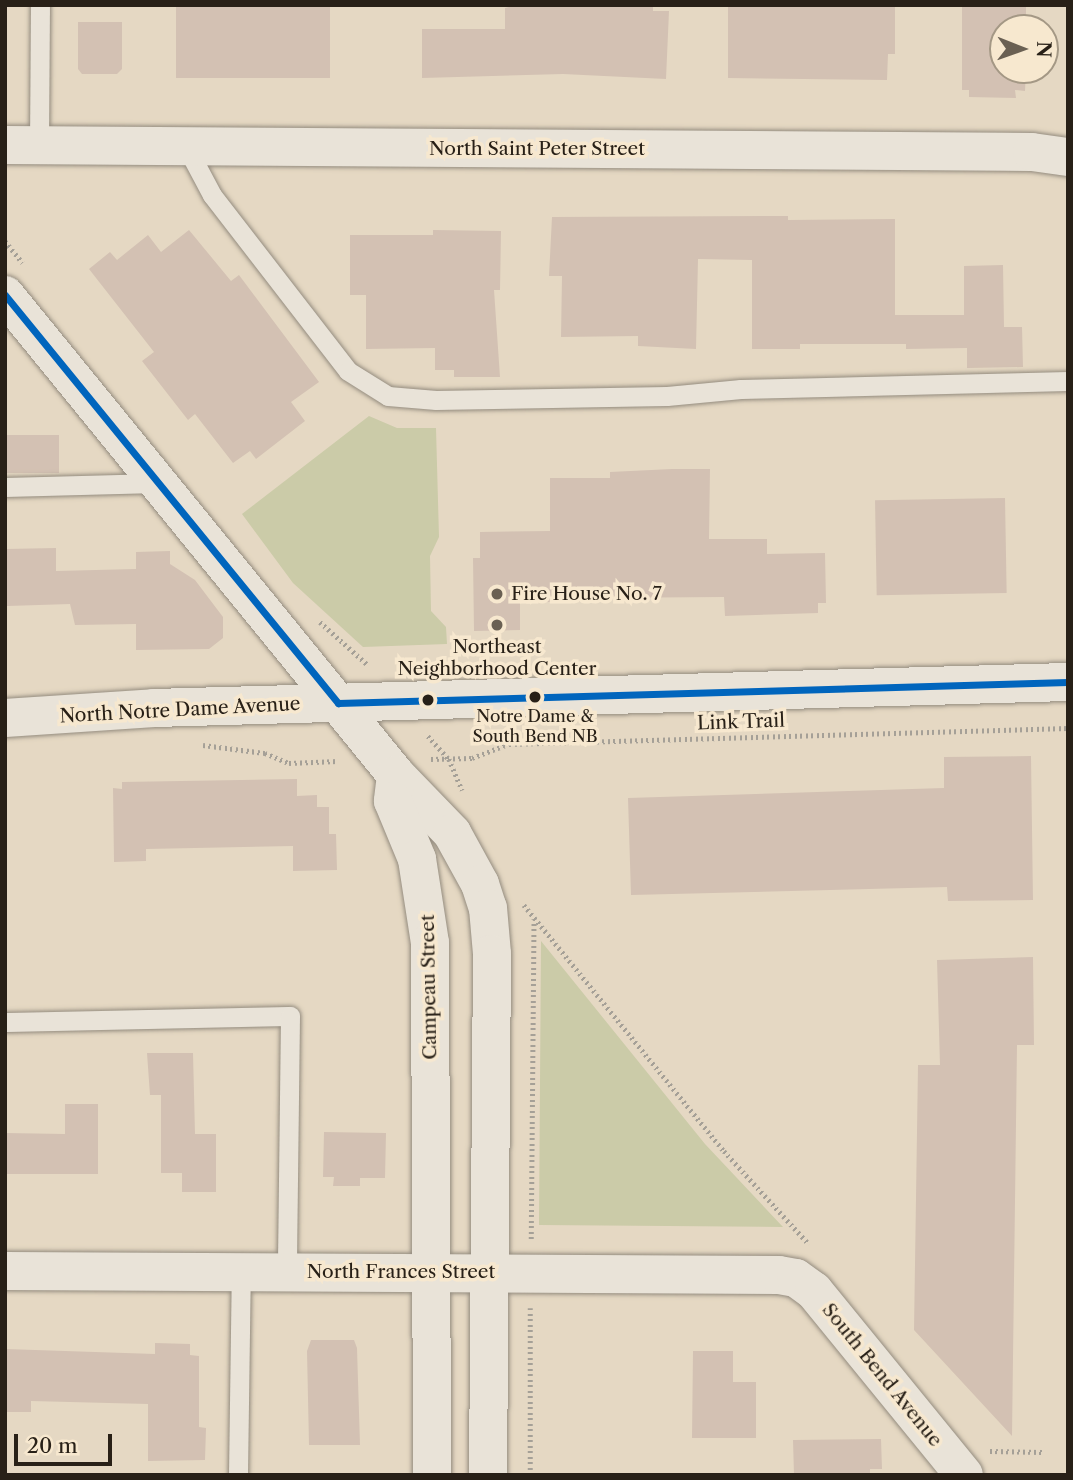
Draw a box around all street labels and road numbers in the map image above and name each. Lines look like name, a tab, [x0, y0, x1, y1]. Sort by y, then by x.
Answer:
street label: North Saint Peter Street	[429, 138, 645, 160]
street label: North Notre Dame Avenue	[59, 692, 301, 728]
street label: Link Trail	[696, 709, 786, 735]
street label: Campeau Street	[416, 914, 442, 1060]
street label: North Frances Street	[307, 1261, 495, 1283]
street label: South Bend Avenue	[817, 1299, 947, 1451]

